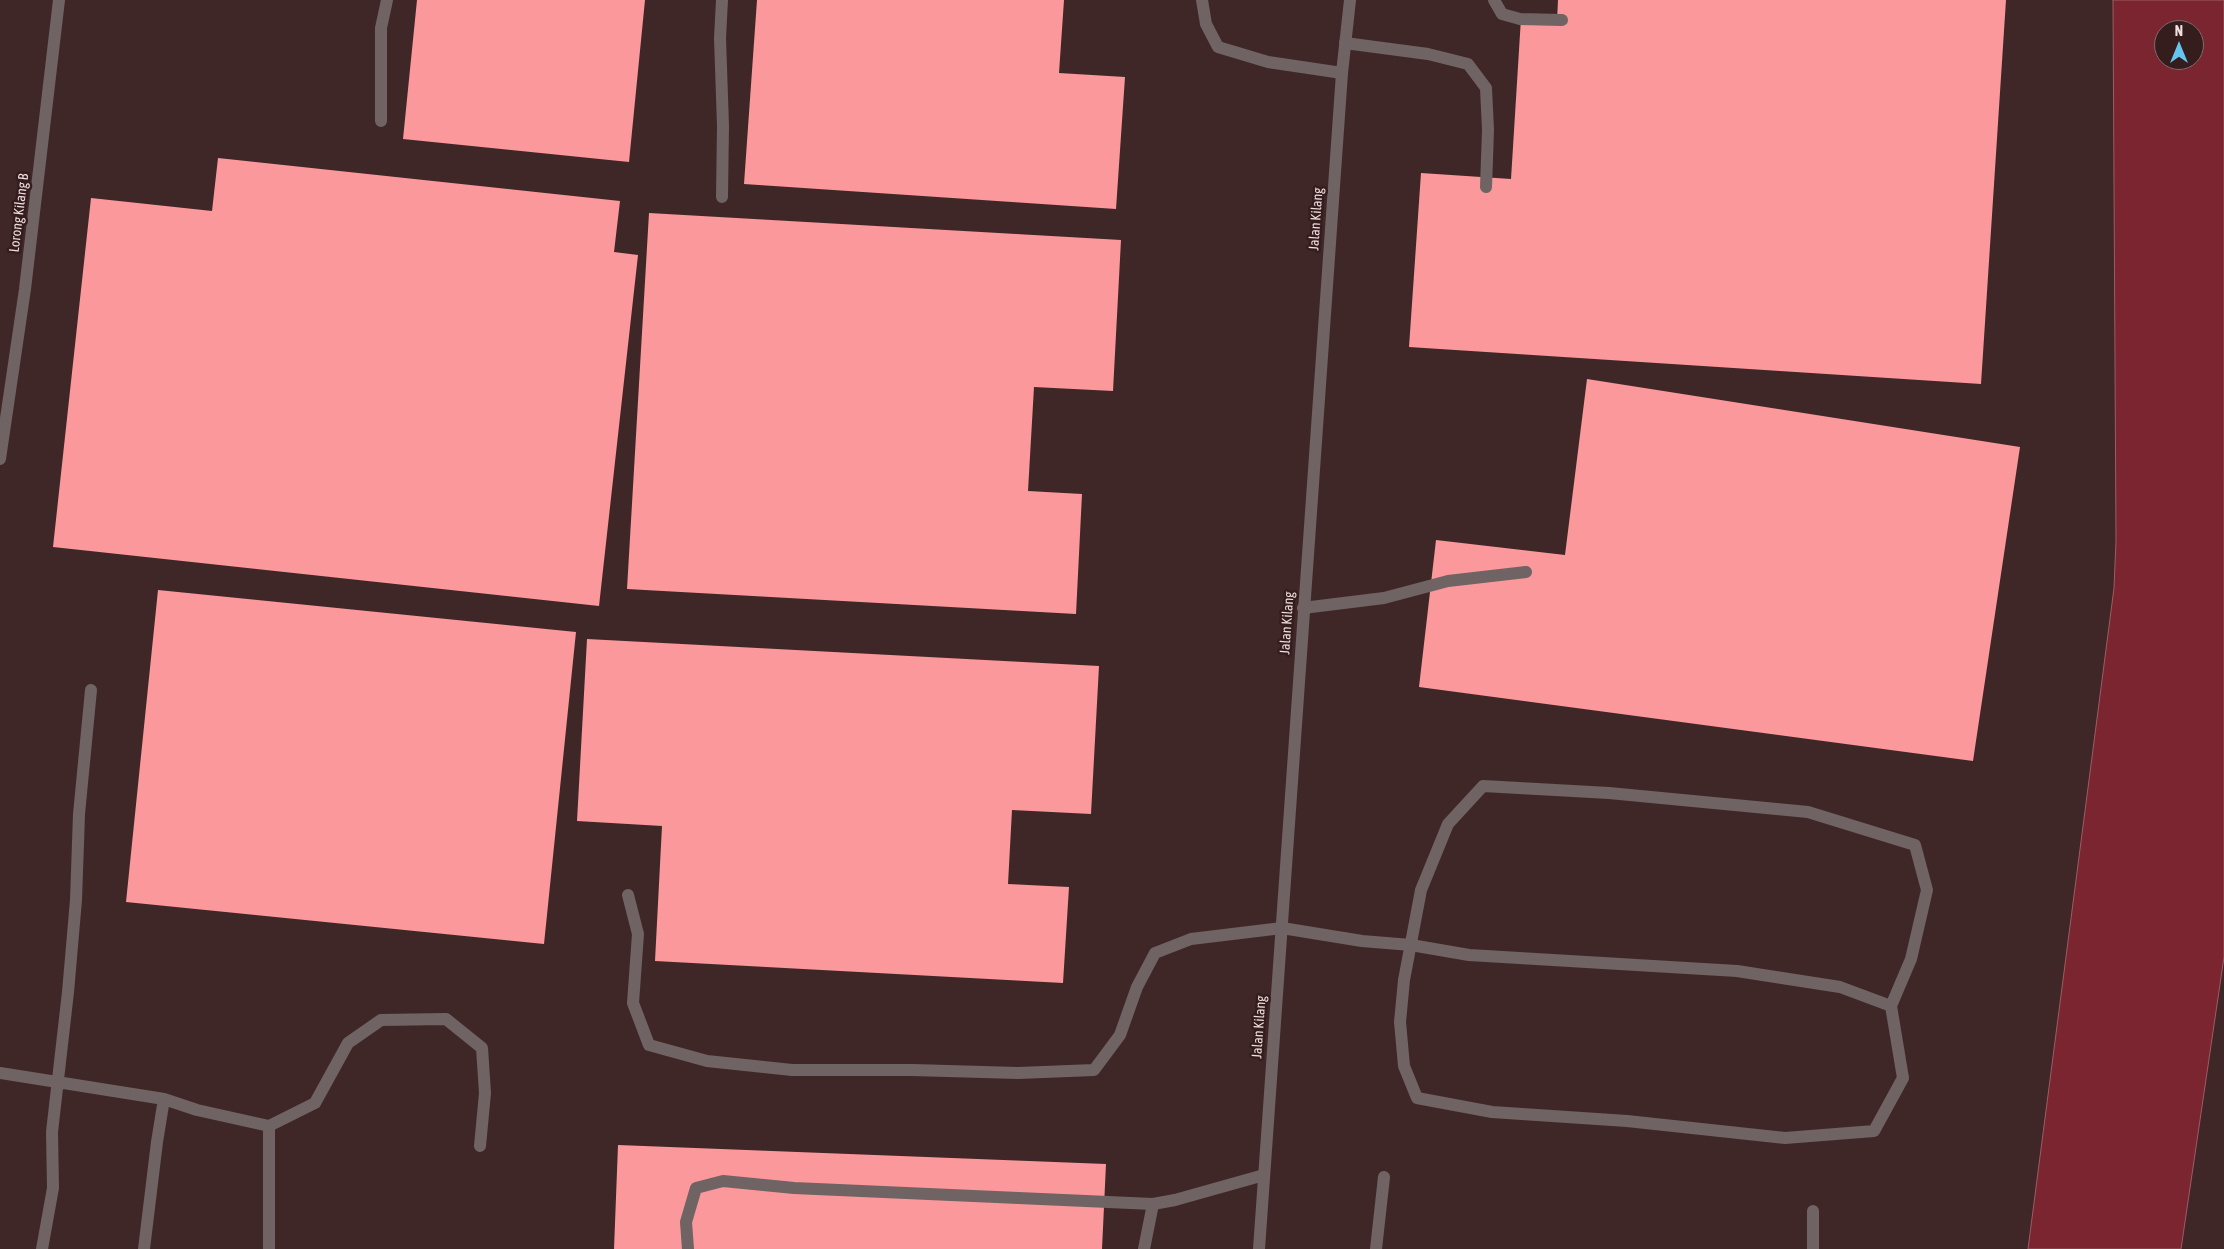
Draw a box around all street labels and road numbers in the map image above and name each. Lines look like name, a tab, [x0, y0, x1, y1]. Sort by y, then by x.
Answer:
street label: Lorong Kilang B	[6, 173, 32, 253]
street label: Jalan Kilang	[1305, 187, 1327, 251]
street label: Jalan Kilang	[1276, 591, 1298, 655]
street label: Jalan Kilang	[1248, 995, 1270, 1059]

